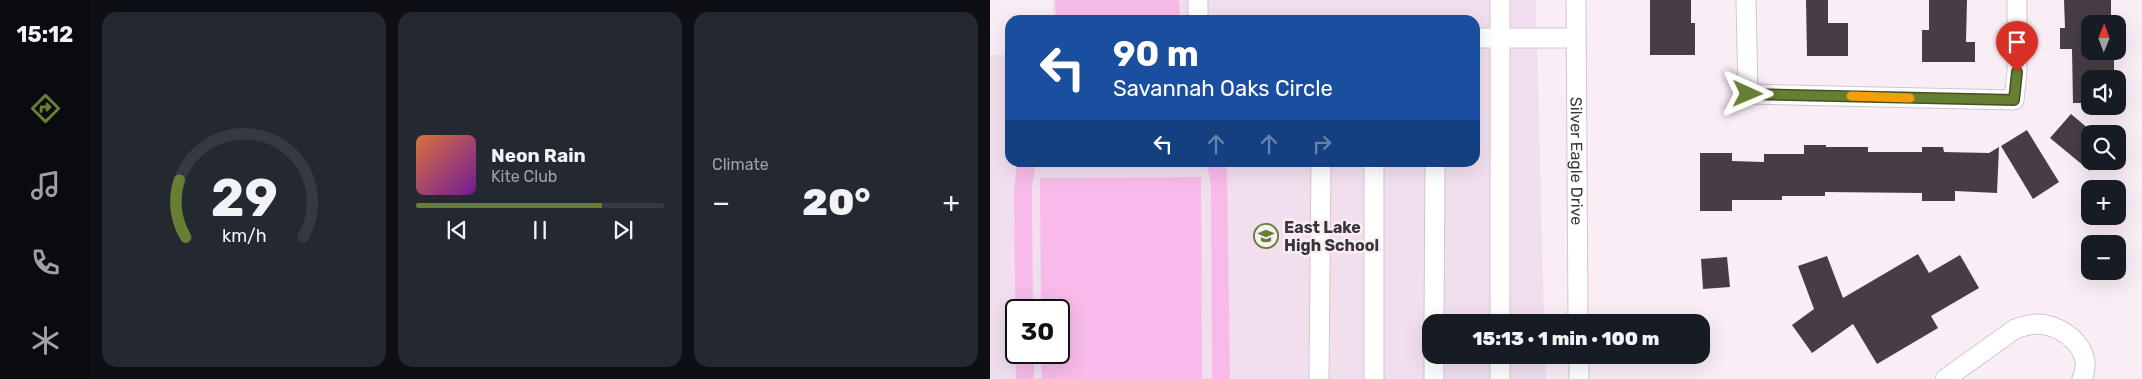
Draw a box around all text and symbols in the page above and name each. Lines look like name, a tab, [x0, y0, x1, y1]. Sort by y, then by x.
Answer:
north arrow	[2081, 15, 2126, 60]
map controls	[2081, 15, 2126, 280]
text: 15:12	[17, 21, 73, 48]
pin	[1996, 21, 2038, 72]
icon: arrive	[2003, 28, 2031, 56]
text: 90 m	[1113, 33, 1199, 75]
icon: left	[1030, 35, 1095, 100]
position arrow	[1721, 67, 1773, 119]
button: sound	[2081, 70, 2126, 115]
text: Savannah Oaks Circle	[1113, 75, 1333, 102]
icon: directions	[28, 91, 63, 126]
street label: Silver Eagle Drive	[1567, 97, 1587, 225]
button: search	[2081, 125, 2126, 170]
icon: left	[1149, 130, 1177, 158]
icon: ahead	[1202, 130, 1230, 158]
icon: ahead	[1255, 130, 1283, 158]
icon: right	[1308, 130, 1336, 158]
text: Neon Rain	[491, 144, 586, 167]
text: Climate	[712, 155, 769, 174]
text: 29	[210, 167, 278, 229]
text: Kite Club	[491, 167, 557, 186]
icon: music	[28, 168, 63, 203]
text: 20°	[802, 179, 871, 225]
button: +	[2081, 180, 2126, 225]
text: −	[712, 186, 730, 219]
text: +	[943, 186, 960, 219]
icon: previous	[443, 216, 471, 244]
icon: pause	[526, 216, 554, 244]
icon: next	[609, 216, 637, 244]
place label: East Lake High School	[1284, 218, 1379, 255]
school or university icon: East Lake High School	[1253, 223, 1279, 249]
text: km/h	[222, 225, 266, 246]
button: −	[2081, 235, 2126, 280]
icon: phone	[28, 245, 63, 280]
speed limit sign: 30	[1005, 299, 1070, 364]
icon: climate	[28, 323, 63, 358]
text: 15:13 · 1 min · 100 m	[1473, 327, 1659, 350]

